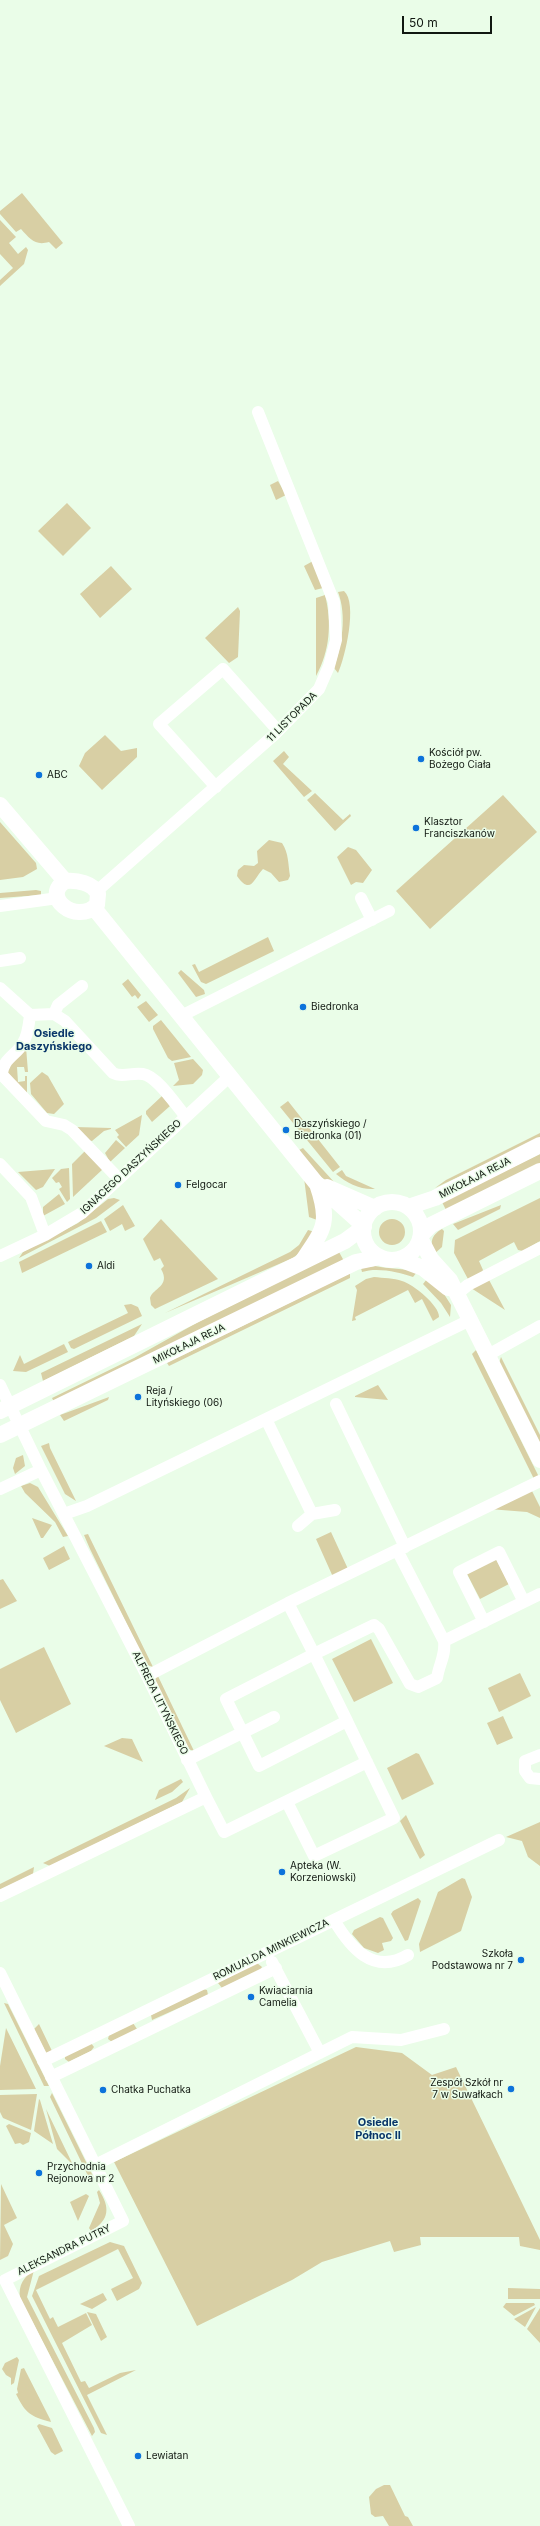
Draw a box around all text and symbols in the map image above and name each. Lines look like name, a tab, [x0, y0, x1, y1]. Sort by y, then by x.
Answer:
scale bar	[404, 8, 494, 34]
text: 50 m	[409, 15, 438, 30]
street label: 11 LISTOPADA	[264, 689, 320, 745]
place label: Kościół pw. Bożego Ciała	[429, 747, 491, 770]
marker: Kościół pw. Bożego Ciała	[416, 754, 426, 764]
place label: ABC	[47, 769, 68, 781]
marker: ABC	[34, 770, 44, 780]
place label: Klasztor Franciszkanów	[424, 816, 495, 840]
marker: Klasztor Franciszkanów	[411, 823, 421, 833]
place label: Biedronka	[311, 1001, 359, 1013]
marker: Biedronka	[298, 1002, 308, 1012]
district label: Osiedle Daszyńskiego	[16, 1027, 92, 1053]
street label: IGNACEGO DASZYŃSKIEGO	[78, 1117, 184, 1217]
place label: Daszyńskiego / Biedronka (01)	[294, 1118, 367, 1142]
marker: Daszyńskiego / Biedronka (01)	[281, 1125, 291, 1135]
street label: MIKOŁAJA REJA	[437, 1155, 513, 1201]
place label: Felgocar	[186, 1179, 227, 1191]
marker: Felgocar	[173, 1180, 183, 1190]
place label: Aldi	[97, 1260, 115, 1272]
marker: Aldi	[84, 1261, 94, 1271]
street label: MIKOŁAJA REJA	[151, 1321, 227, 1367]
place label: Reja / Lityńskiego (06)	[146, 1385, 223, 1408]
marker: Reja / Lityńskiego (06)	[133, 1392, 143, 1402]
street label: ALFREDA LITYŃSKIEGO	[130, 1649, 190, 1757]
place label: Apteka (W. Korzeniowski)	[290, 1860, 356, 1884]
marker: Apteka (W. Korzeniowski)	[277, 1867, 287, 1877]
street label: ROMUALDA MINKIEWICZA	[211, 1917, 331, 1983]
place label: Szkoła Podstawowa nr 7	[432, 1948, 513, 1972]
marker: Szkoła Podstawowa nr 7	[516, 1955, 526, 1965]
place label: Kwiaciarnia Camelia	[259, 1985, 313, 2008]
marker: Kwiaciarnia Camelia	[246, 1992, 256, 2002]
place label: Zespół Szkół nr 7 w Suwałkach	[430, 2077, 503, 2100]
place label: Chatka Puchatka	[111, 2084, 191, 2096]
marker: Zespół Szkół nr 7 w Suwałkach	[506, 2084, 516, 2094]
marker: Chatka Puchatka	[98, 2085, 108, 2095]
district label: Osiedle Północ II	[355, 2116, 401, 2142]
place label: Przychodnia Rejonowa nr 2	[47, 2161, 114, 2184]
marker: Przychodnia Rejonowa nr 2	[34, 2168, 44, 2178]
street label: ALEKSANDRA PUTRY	[15, 2222, 113, 2278]
place label: Lewiatan	[146, 2450, 188, 2462]
marker: Lewiatan	[133, 2451, 143, 2461]

